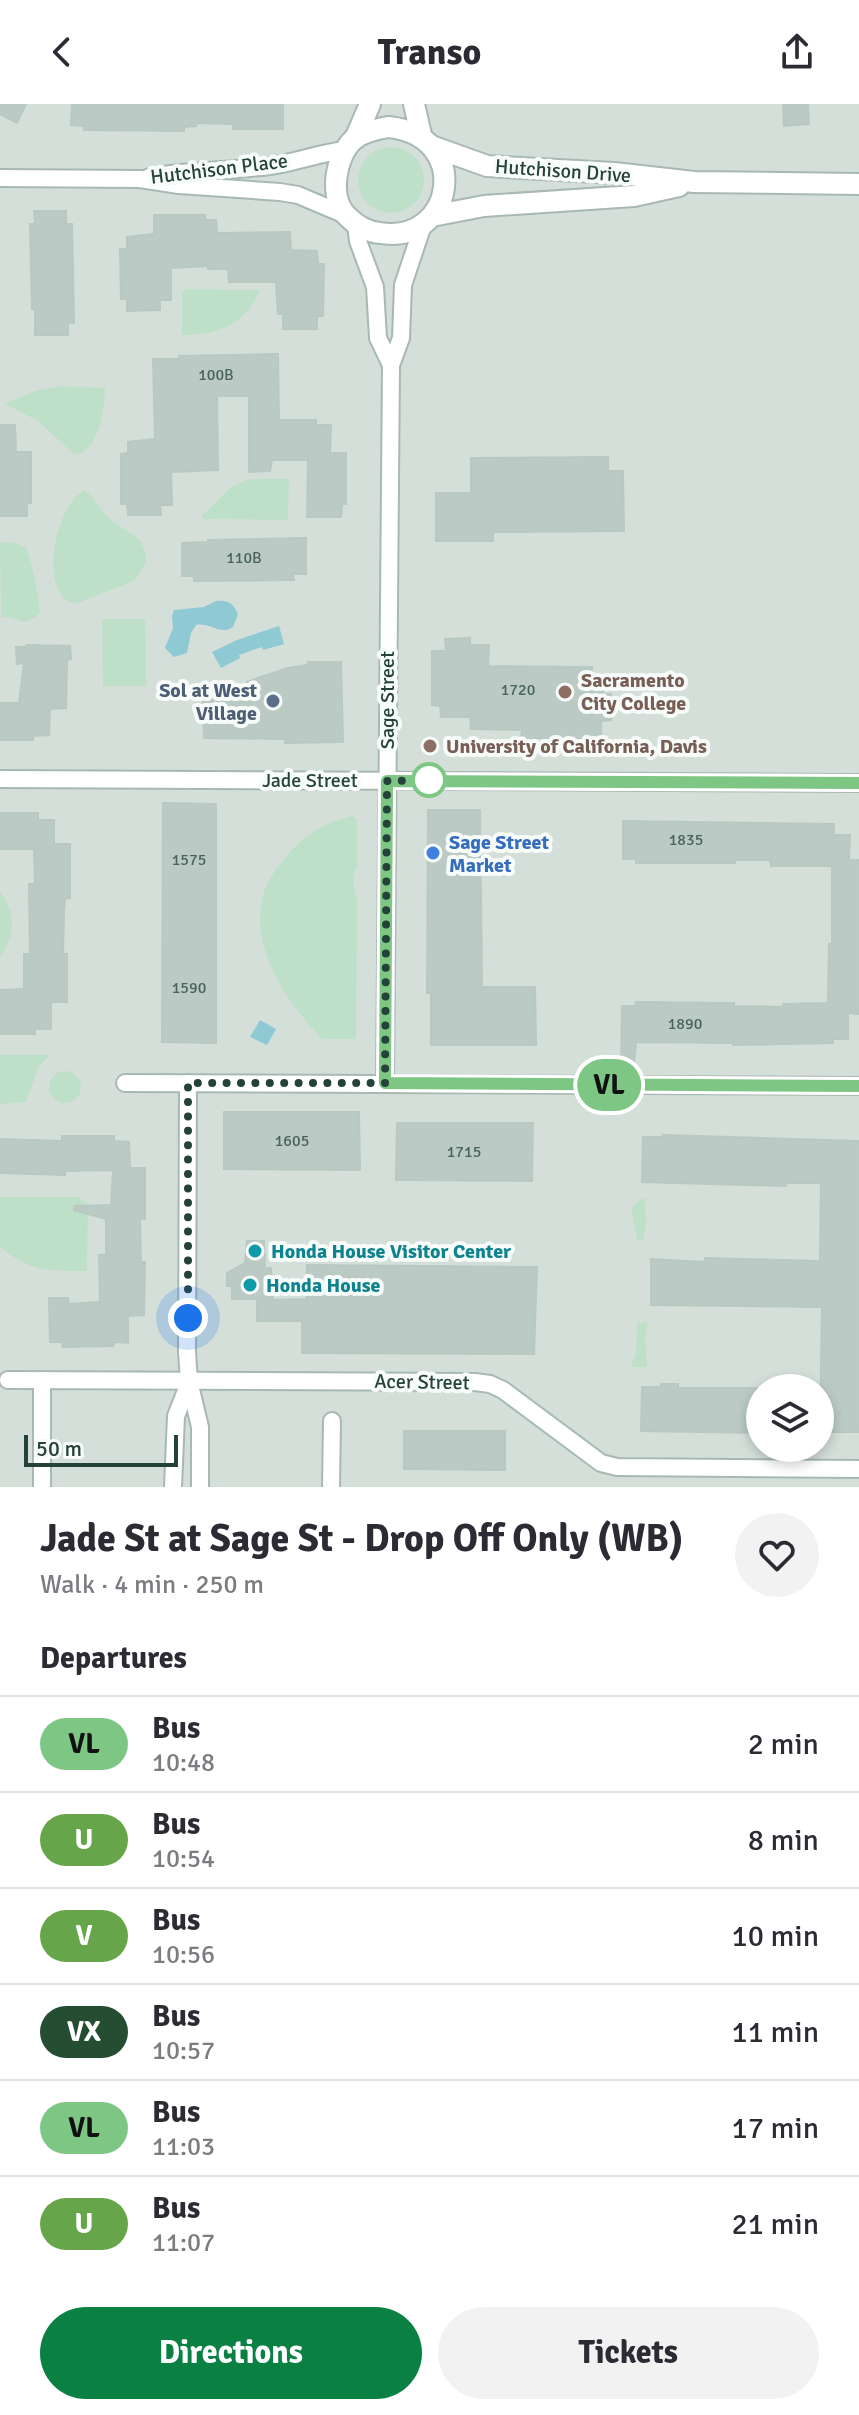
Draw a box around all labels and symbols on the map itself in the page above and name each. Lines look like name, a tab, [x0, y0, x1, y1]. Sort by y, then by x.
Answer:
street label: Hutchison Place	[149, 148, 289, 190]
street label: Hutchison Drive	[494, 154, 632, 188]
house number: 100B	[198, 365, 234, 385]
house number: 110B	[226, 548, 262, 568]
street label: Sage Street	[375, 651, 400, 749]
place label: Sacramento City College	[581, 668, 686, 716]
place label: Sol at West Village	[159, 678, 257, 726]
house number: 1720	[501, 680, 535, 700]
marker: Sacramento City College	[556, 683, 574, 701]
marker: Sol at West Village	[264, 692, 282, 710]
place label: University of California, Davis	[446, 734, 707, 759]
marker: University of California, Davis	[421, 737, 439, 755]
unlabelled marker	[412, 763, 446, 797]
street label: Jade Street	[262, 768, 358, 793]
place label: Sage Street Market	[449, 830, 550, 878]
house number: 1835	[669, 830, 703, 850]
marker: Sage Street Market	[424, 844, 442, 862]
house number: 1575	[172, 850, 206, 870]
house number: 1590	[172, 978, 206, 998]
house number: 1890	[668, 1014, 702, 1034]
line badge: VL	[573, 1059, 645, 1111]
house number: 1605	[275, 1131, 309, 1151]
house number: 1715	[447, 1142, 481, 1162]
place label: Honda House Visitor Center	[271, 1239, 511, 1264]
marker: Honda House Visitor Center	[246, 1242, 264, 1260]
place label: Honda House	[266, 1273, 381, 1298]
marker: Honda House	[241, 1276, 259, 1294]
your location	[168, 1298, 208, 1338]
street label: Acer Street	[374, 1369, 470, 1395]
scale bar	[24, 1431, 178, 1467]

